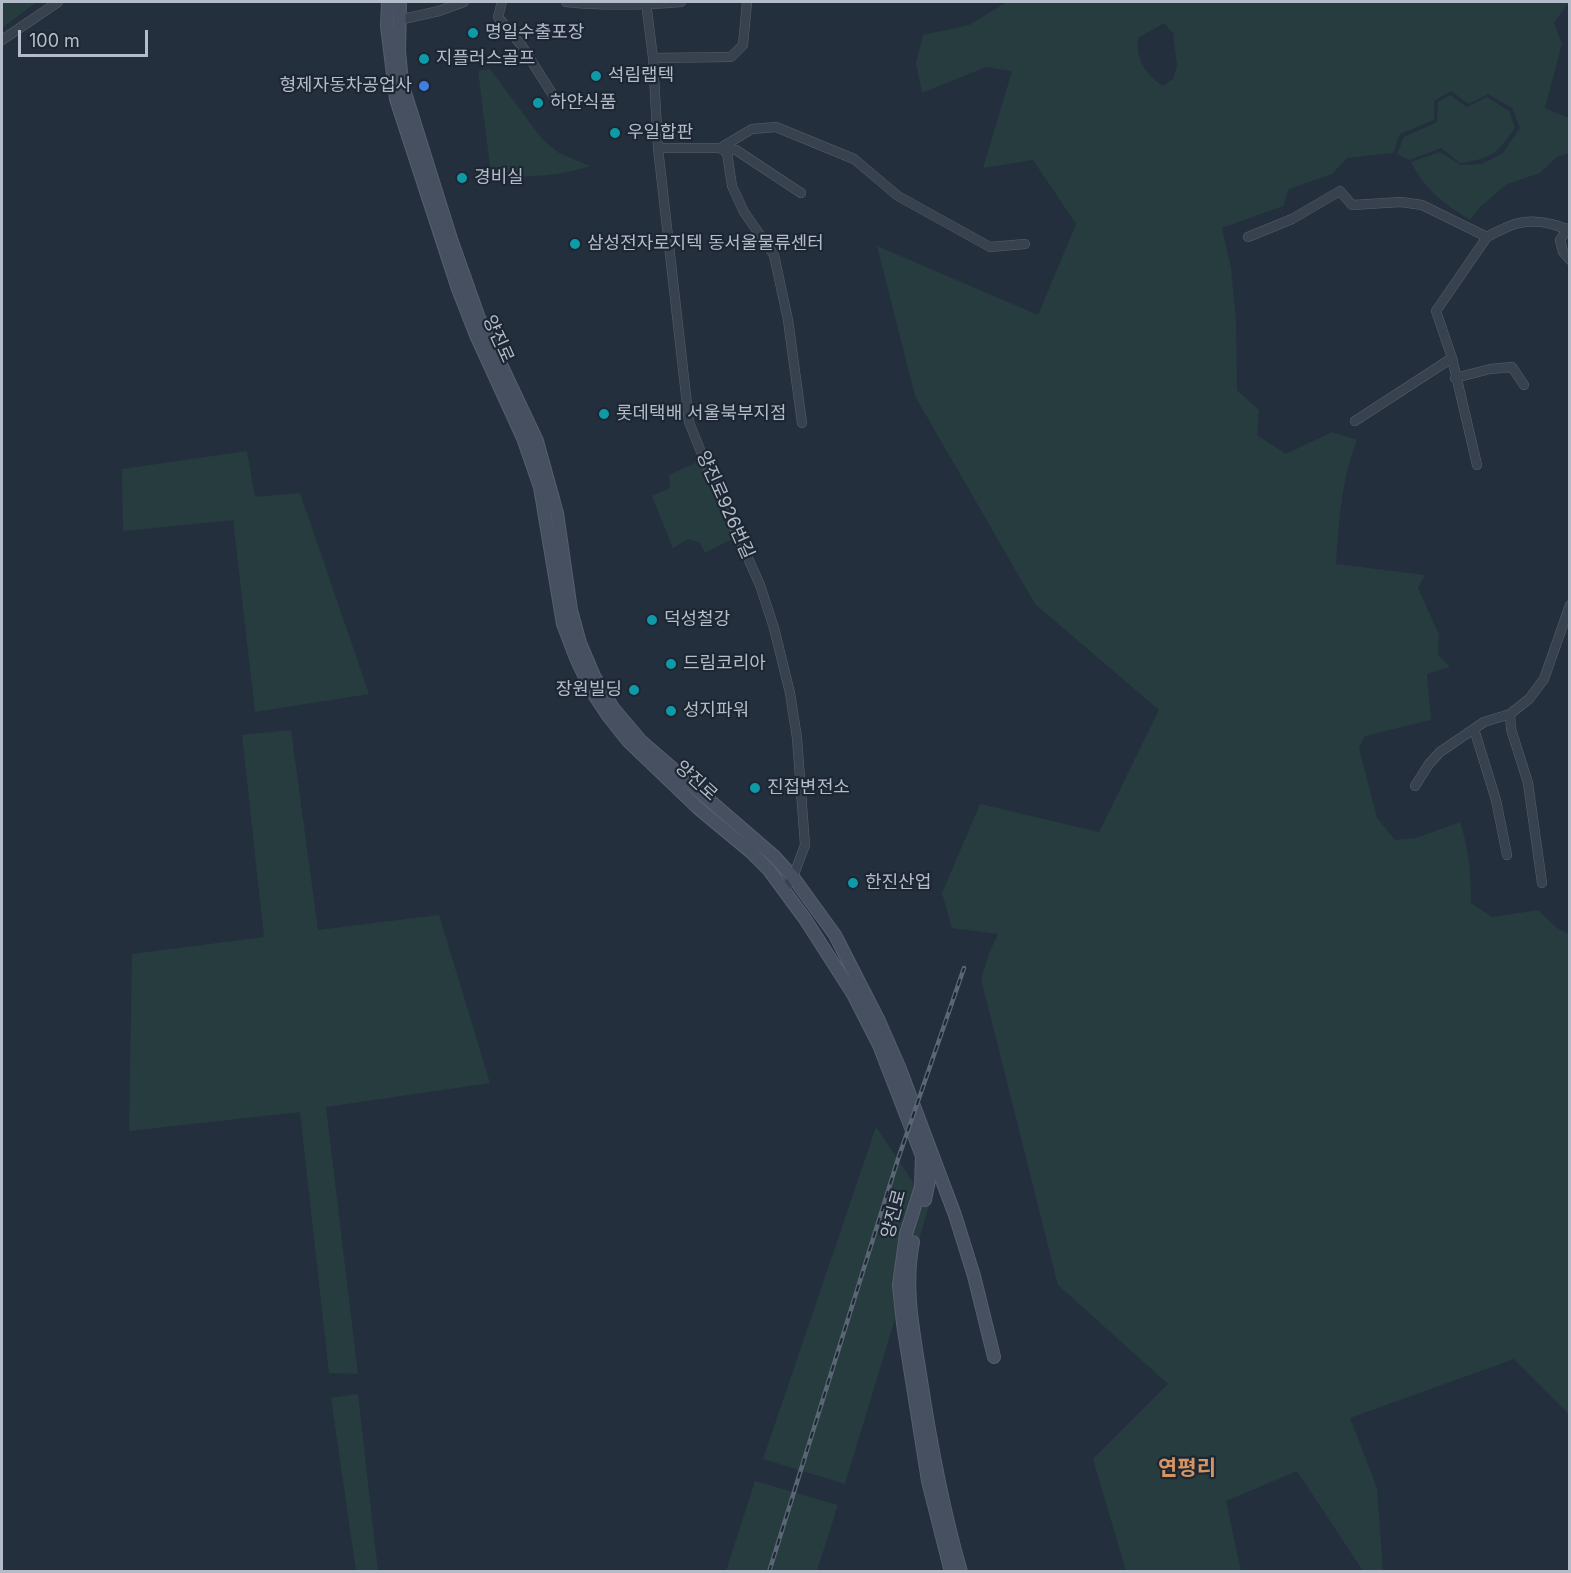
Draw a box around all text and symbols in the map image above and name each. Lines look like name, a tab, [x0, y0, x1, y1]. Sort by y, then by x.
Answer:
scale bar	[21, 18, 152, 56]
place label: 명일수출포장	[485, 22, 584, 44]
marker: 명일수출포장	[466, 26, 480, 40]
text: 100 m	[29, 30, 80, 51]
place label: 지플러스골프	[436, 48, 535, 70]
marker: 지플러스골프	[417, 52, 431, 66]
place label: 석림랩텍	[608, 65, 674, 87]
marker: 석림랩텍	[589, 69, 603, 83]
place label: 형제자동차공업사	[280, 75, 412, 97]
marker: 형제자동차공업사	[417, 79, 431, 93]
place label: 하얀식품	[550, 92, 616, 114]
marker: 하얀식품	[531, 96, 545, 110]
place label: 우일합판	[627, 122, 693, 144]
marker: 우일합판	[608, 126, 622, 140]
place label: 경비실	[474, 167, 524, 189]
marker: 경비실	[455, 171, 469, 185]
place label: 삼성전자로지텍 동서울물류센터	[587, 233, 824, 255]
marker: 삼성전자로지텍 동서울물류센터	[568, 237, 582, 251]
street label: 양진로	[478, 312, 518, 366]
place label: 롯데택배 서울북부지점	[616, 403, 787, 425]
marker: 롯데택배 서울북부지점	[597, 407, 611, 421]
street label: 양진로926번길	[692, 448, 758, 562]
place label: 덕성철강	[664, 609, 730, 631]
marker: 덕성철강	[645, 613, 659, 627]
place label: 드림코리아	[683, 653, 766, 675]
marker: 드림코리아	[664, 657, 678, 671]
place label: 장원빌딩	[556, 679, 622, 701]
marker: 장원빌딩	[627, 683, 641, 697]
place label: 성지파워	[683, 700, 749, 722]
marker: 성지파워	[664, 704, 678, 718]
street label: 양진로	[670, 756, 722, 806]
place label: 진접변전소	[767, 777, 850, 799]
marker: 진접변전소	[748, 781, 762, 795]
place label: 한진산업	[865, 872, 931, 894]
marker: 한진산업	[846, 876, 860, 890]
street label: 양진로	[877, 1187, 911, 1241]
district label: 연평리	[1158, 1456, 1216, 1482]

